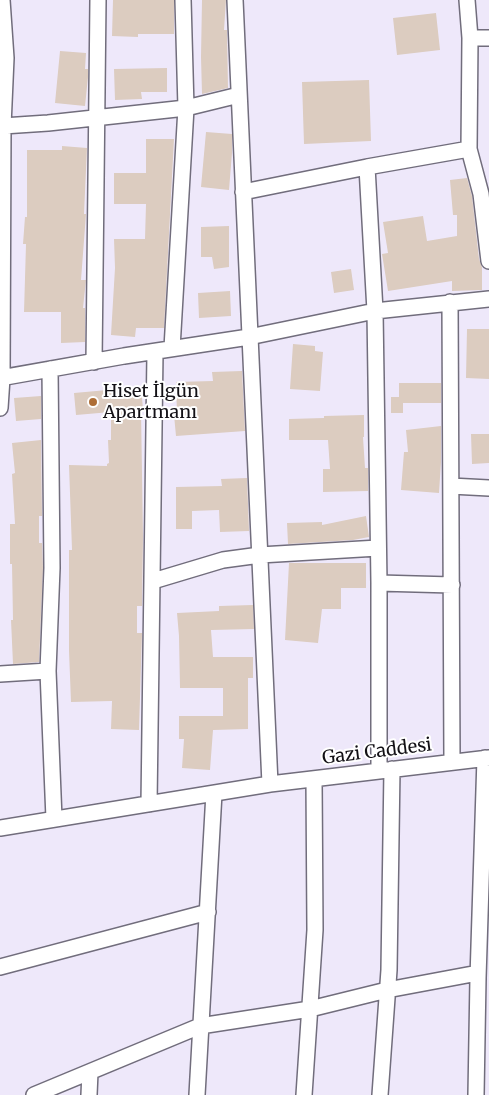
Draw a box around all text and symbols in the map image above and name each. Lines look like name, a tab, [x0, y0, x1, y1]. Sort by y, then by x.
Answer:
place label: Hiset İlgün Apartmanı	[103, 381, 199, 424]
marker: Hiset İlgün Apartmanı	[87, 396, 99, 408]
street label: Gazi Caddesi	[321, 735, 433, 769]

